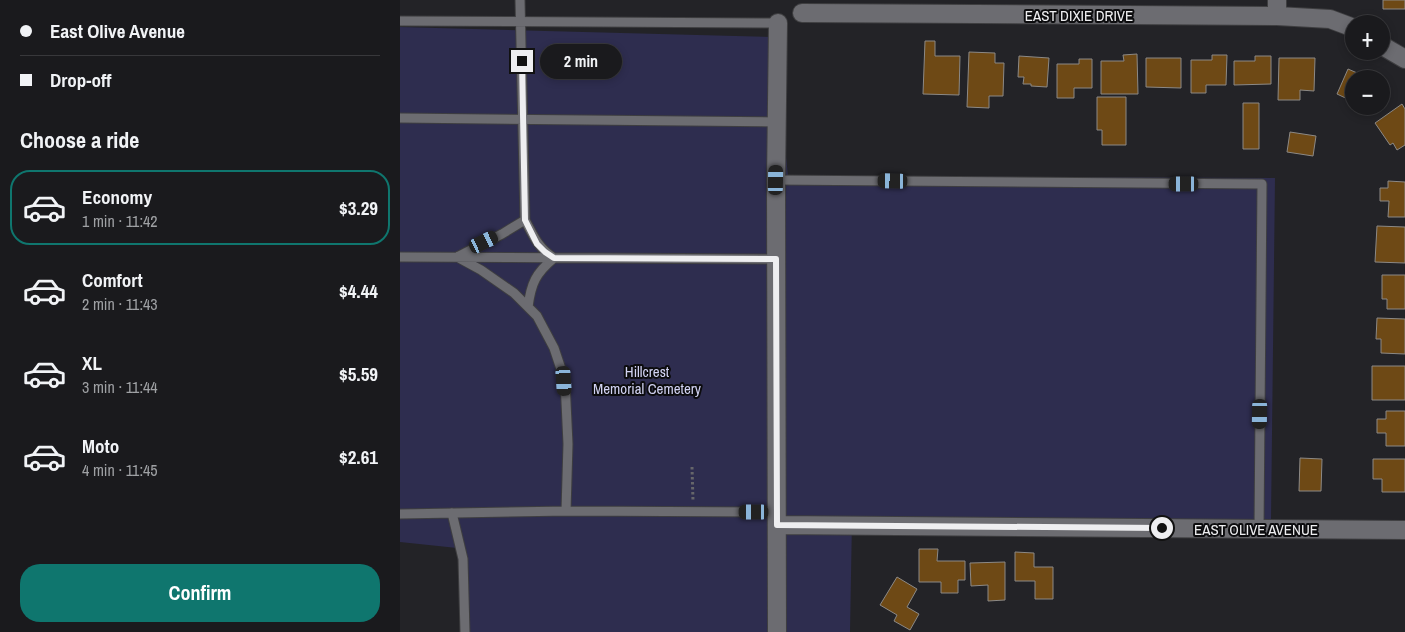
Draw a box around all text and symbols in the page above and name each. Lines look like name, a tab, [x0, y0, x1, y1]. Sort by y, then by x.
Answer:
street label: EAST DIXIE DRIVE	[1025, 5, 1133, 26]
map controls	[1345, 15, 1390, 115]
button: +	[1345, 15, 1390, 60]
text: East Olive Avenue	[50, 18, 185, 44]
callout: 2 min	[540, 44, 622, 78]
route end	[511, 50, 533, 72]
text: 2 min	[564, 50, 598, 72]
text: Drop-off	[50, 67, 111, 93]
button: −	[1345, 70, 1390, 115]
text: Choose a ride	[20, 125, 139, 155]
car	[768, 165, 783, 195]
car	[877, 173, 908, 189]
car	[1169, 177, 1199, 192]
text: Economy	[82, 184, 152, 210]
icon: car	[22, 185, 67, 230]
text: $3.29	[339, 195, 378, 221]
text: 1 min · 11:42	[82, 210, 158, 232]
car	[467, 229, 500, 255]
text: Comfort	[82, 267, 143, 293]
icon: car	[22, 268, 67, 313]
text: $4.44	[339, 278, 378, 304]
text: 2 min · 11:43	[82, 293, 158, 315]
text: XL	[82, 350, 102, 376]
icon: car	[22, 351, 67, 396]
text: $5.59	[339, 361, 378, 387]
park label: Hillcrest Memorial Cemetery	[593, 361, 702, 399]
car	[555, 366, 572, 396]
text: 3 min · 11:44	[82, 376, 158, 398]
car	[1252, 399, 1267, 429]
text: Moto	[82, 433, 119, 459]
icon: car	[22, 434, 67, 479]
text: $2.61	[339, 444, 378, 470]
text: 4 min · 11:45	[82, 459, 158, 481]
car	[739, 505, 769, 520]
route start	[1151, 517, 1173, 539]
street label: EAST OLIVE AVENUE	[1194, 519, 1318, 540]
button: Confirm	[20, 564, 380, 622]

